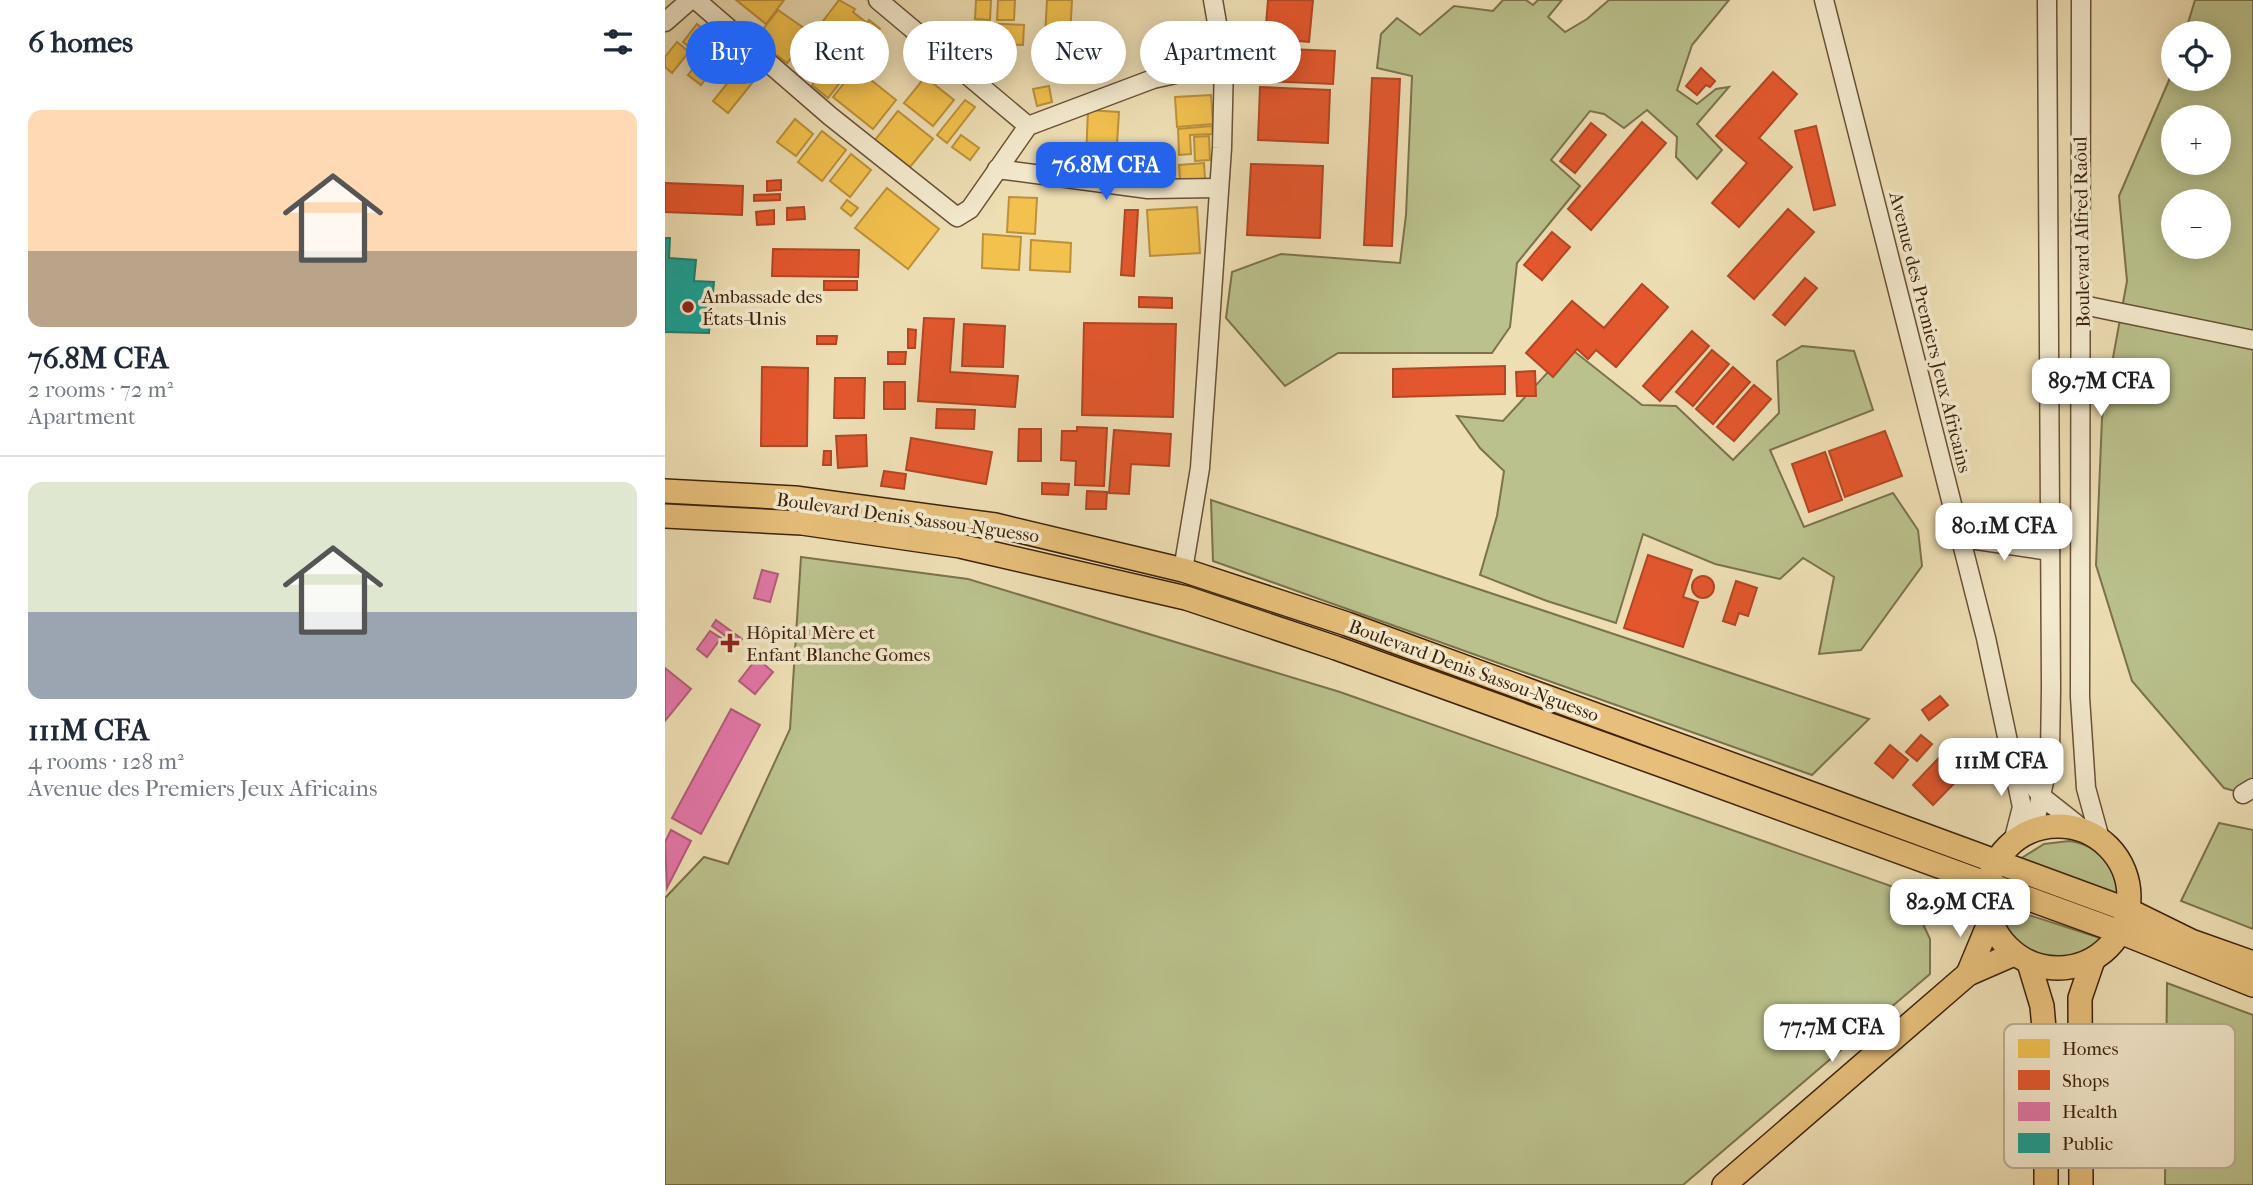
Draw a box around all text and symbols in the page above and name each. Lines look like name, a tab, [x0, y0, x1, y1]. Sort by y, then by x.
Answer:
chip: Buy	[686, 21, 776, 84]
chip: Rent	[790, 21, 889, 84]
chip: Filters	[903, 21, 1017, 84]
chip: New	[1031, 21, 1126, 84]
chip: Apartment	[1140, 21, 1301, 84]
map controls	[2161, 21, 2231, 259]
button: locate	[2161, 21, 2231, 91]
icon: filters	[599, 23, 637, 61]
text: 6 homes	[28, 25, 133, 60]
button: +	[2161, 105, 2231, 175]
street label: Boulevard Alfred Raôul	[2069, 136, 2095, 328]
pin: 76.8M CFA	[1026, 142, 1186, 202]
text: 76.8M CFA	[1052, 151, 1160, 178]
icon: home	[270, 155, 396, 281]
street label: Avenue des Premiers Jeux Africains	[1884, 189, 1976, 475]
button: −	[2161, 189, 2231, 259]
place label: Ambassade des États-Unis	[701, 286, 822, 330]
marker: Ambassade des États-Unis	[680, 299, 696, 315]
text: 76.8M CFA	[28, 341, 169, 376]
pin: 89.7M CFA	[2021, 358, 2181, 418]
text: 89.7M CFA	[2048, 367, 2154, 394]
text: 2 rooms · 72 m²	[28, 376, 173, 403]
text: Apartment	[28, 403, 136, 430]
street label: Boulevard Denis Sassou-Nguesso	[775, 489, 1041, 547]
pin: 80.1M CFA	[1924, 504, 2084, 563]
text: 80.1M CFA	[1951, 512, 2057, 539]
icon: home	[270, 527, 396, 653]
street label: Boulevard Denis Sassou-Nguesso	[1345, 615, 1602, 727]
place label: Hôpital Mère et Enfant Blanche Gomes	[746, 622, 930, 666]
marker: Hôpital Mère et Enfant Blanche Gomes	[720, 633, 740, 653]
text: 111M CFA	[28, 713, 149, 748]
pin: 111M CFA	[1929, 738, 2073, 798]
text: 111M CFA	[1955, 747, 2047, 774]
text: 4 rooms · 128 m²	[28, 748, 184, 775]
text: Avenue des Premiers Jeux Africains	[28, 775, 377, 802]
pin: 82.9M CFA	[1880, 880, 2040, 939]
text: 82.9M CFA	[1906, 888, 2014, 915]
pin: 77.7M CFA	[1752, 1004, 1912, 1064]
text: 77.7M CFA	[1780, 1013, 1884, 1040]
legend	[2004, 1024, 2235, 1168]
text: Homes	[2062, 1038, 2118, 1060]
text: Shops	[2062, 1070, 2109, 1092]
text: Health	[2062, 1101, 2118, 1123]
text: Public	[2062, 1133, 2113, 1155]

